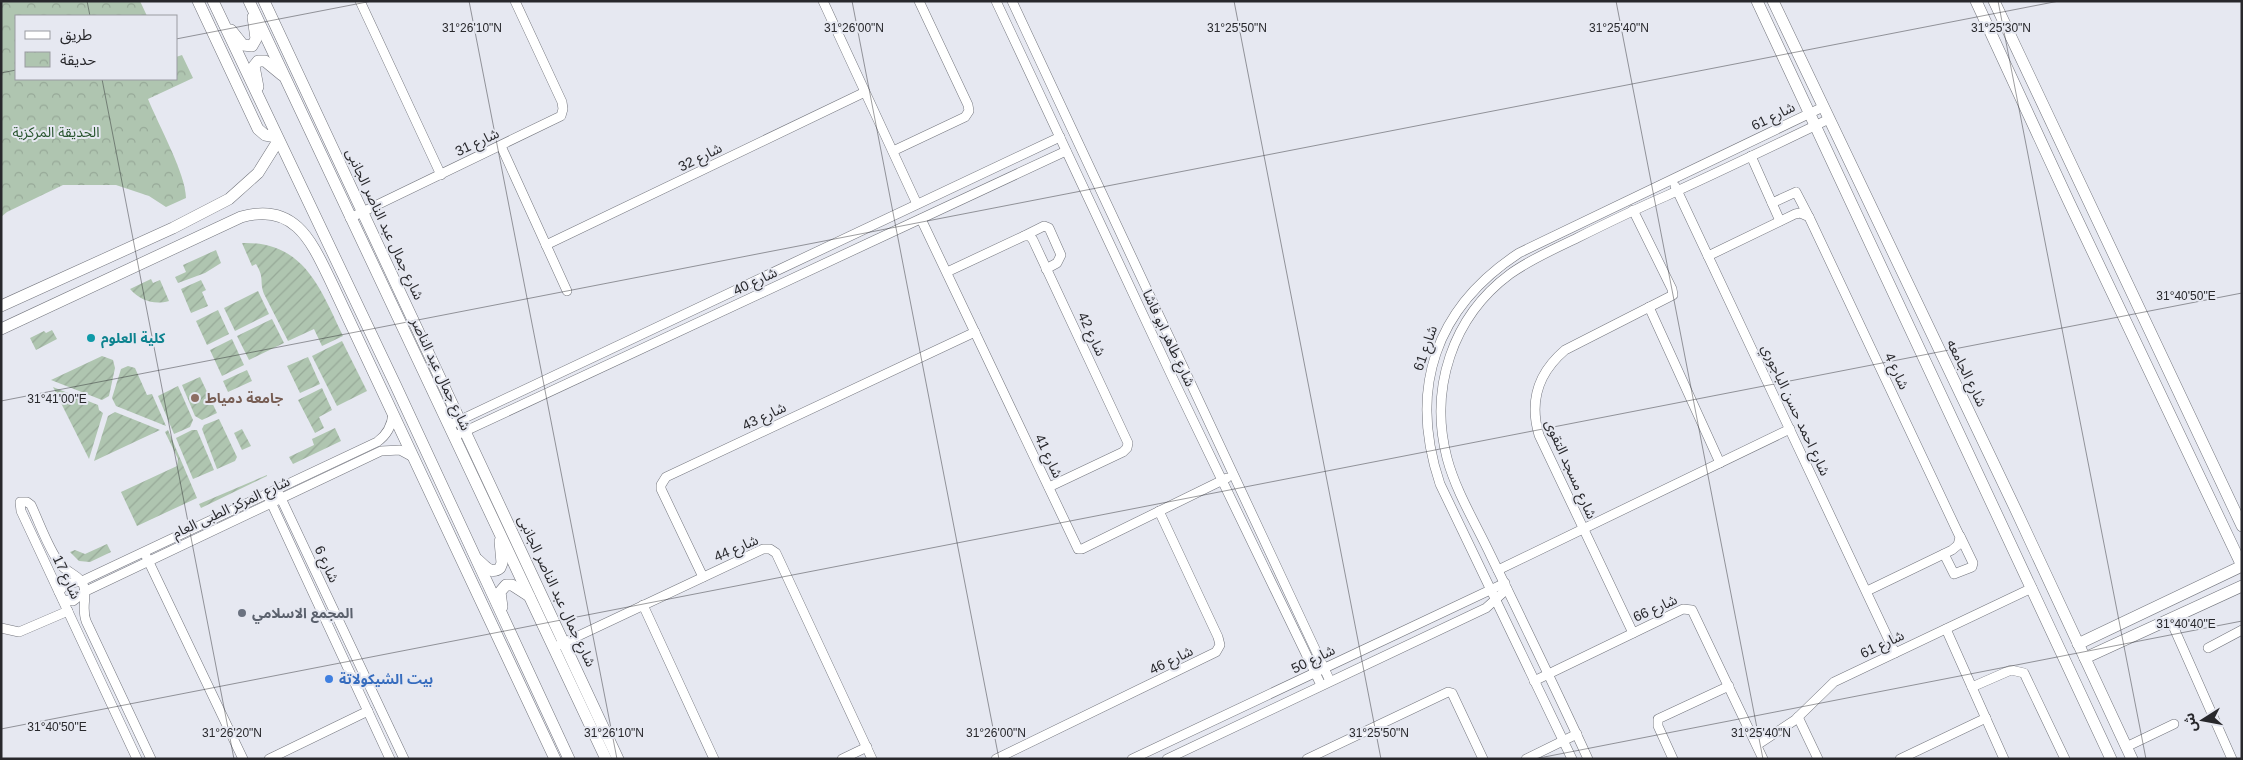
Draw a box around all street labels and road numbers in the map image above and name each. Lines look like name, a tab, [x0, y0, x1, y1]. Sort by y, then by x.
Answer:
street label: شارع 61	[1748, 99, 1799, 136]
street label: شارع 31	[452, 125, 503, 162]
street label: شارع 32	[675, 140, 726, 177]
street label: شارع جمال عبد الناصر الجانبى	[340, 146, 427, 304]
street label: شارع 40	[730, 264, 781, 301]
street label: شارع طاهر ابو فاشا	[1137, 287, 1198, 390]
street label: شارع 42	[1072, 309, 1109, 360]
street label: شارع جمال عبد الناصر	[405, 314, 474, 434]
street label: شارع 61	[1410, 323, 1443, 374]
street label: شارع الجامعه	[1941, 337, 1990, 410]
street label: شارع احمد حسن الباجوري	[1756, 342, 1833, 480]
street label: شارع 4	[1879, 350, 1912, 393]
street label: شارع 43	[739, 399, 790, 436]
street label: شارع مسجد التقوى	[1539, 417, 1600, 522]
street label: شارع 41	[1029, 431, 1066, 482]
street label: شارع المركز الطبى العام	[170, 473, 293, 544]
street label: شارع جمال عبد الناصر الجانبى	[512, 513, 599, 671]
street label: شارع 44	[711, 531, 762, 567]
street label: شارع 6	[309, 543, 342, 586]
street label: شارع 17	[47, 552, 84, 603]
street label: شارع 66	[1630, 591, 1681, 628]
street label: شارع 61	[1857, 627, 1908, 664]
street label: شارع 50	[1288, 642, 1339, 679]
street label: شارع 46	[1146, 643, 1197, 680]

